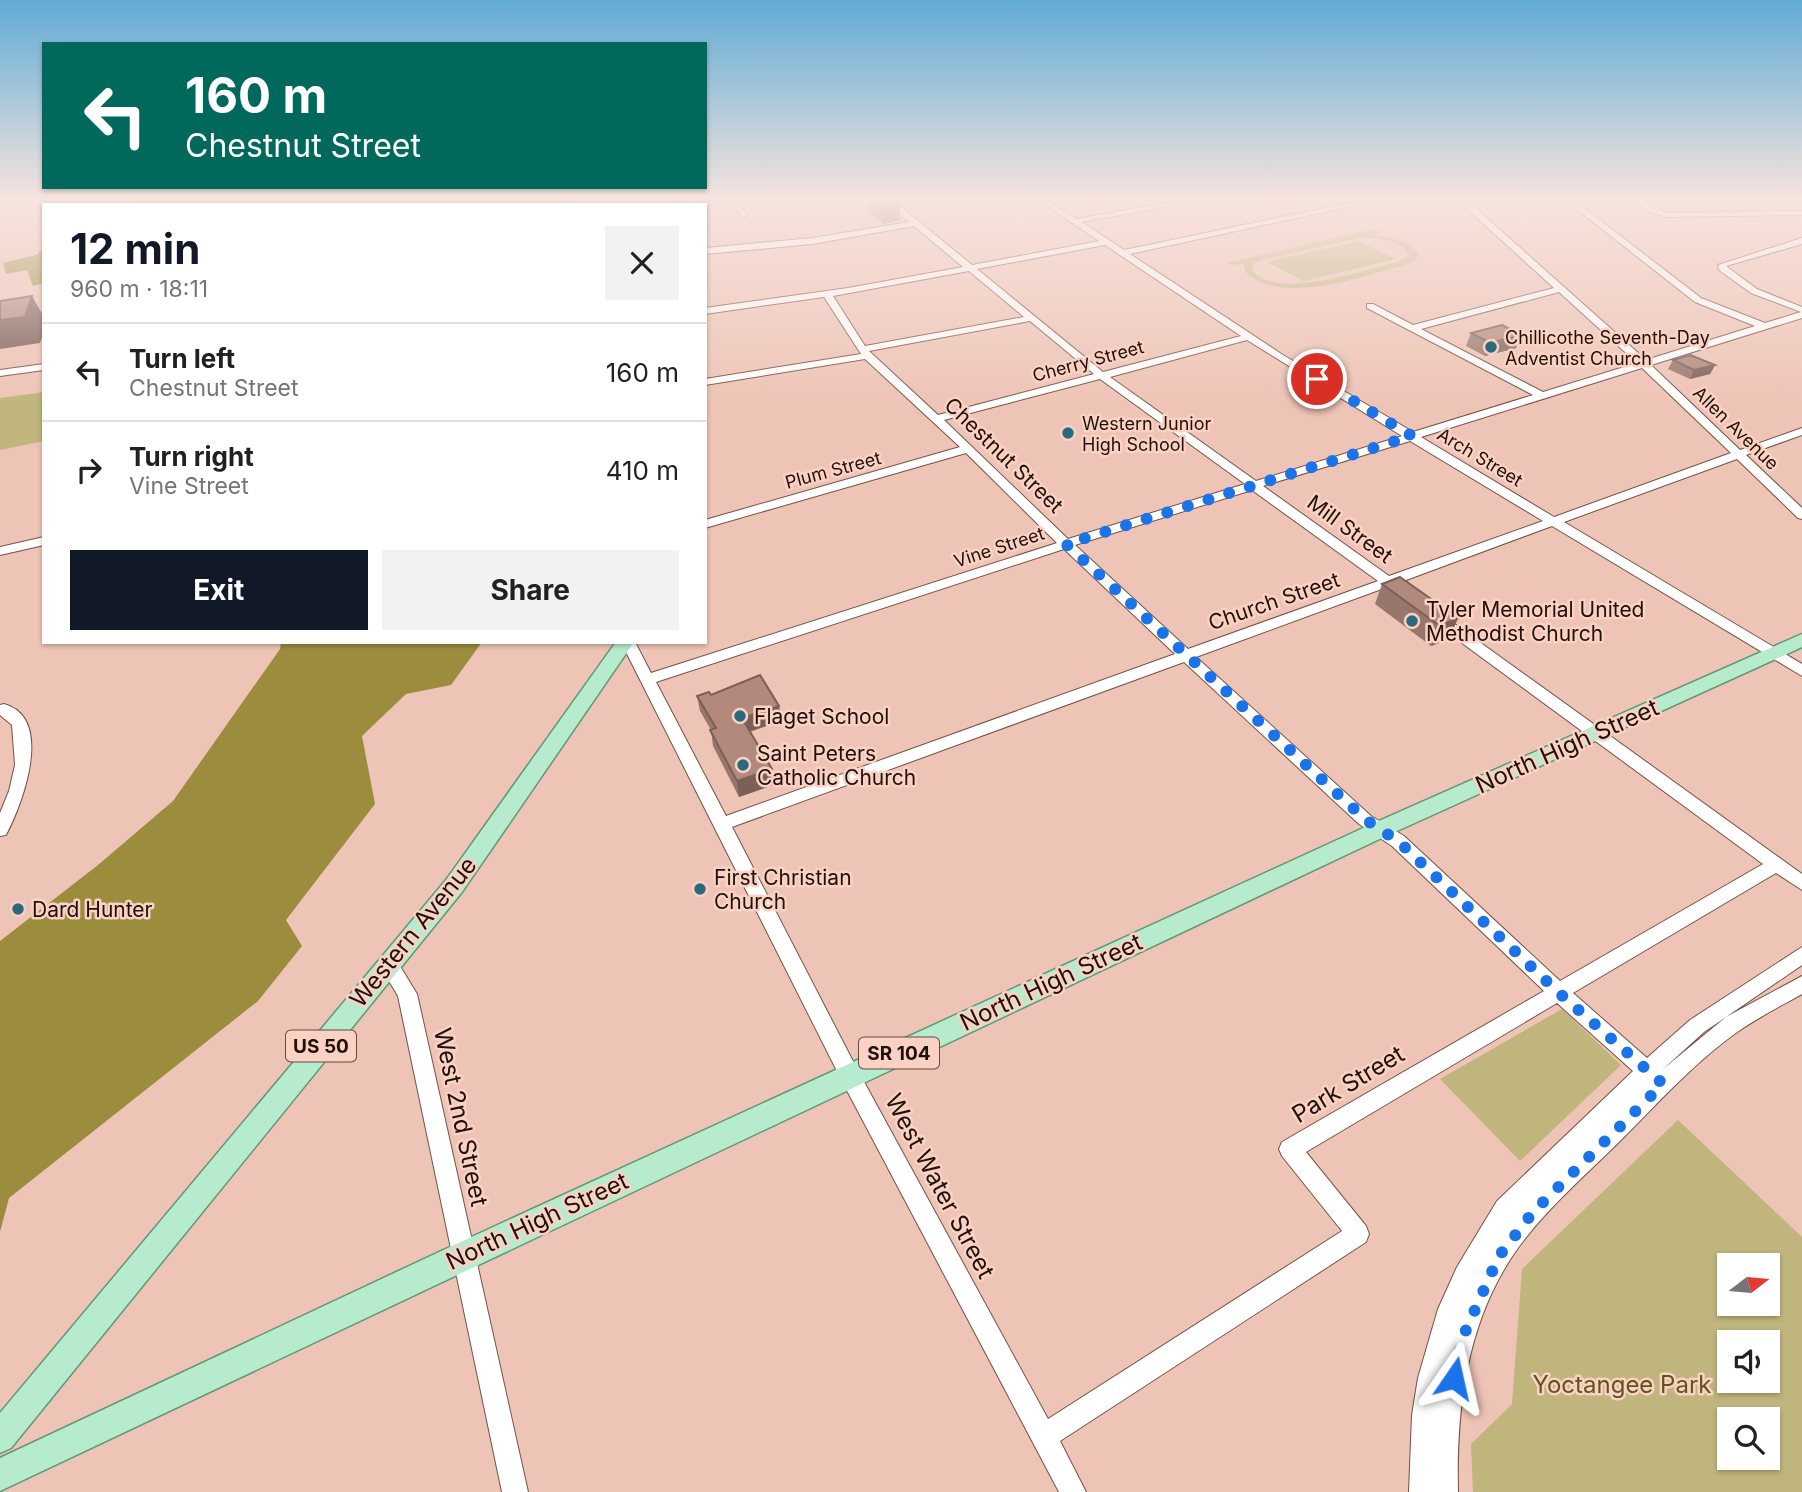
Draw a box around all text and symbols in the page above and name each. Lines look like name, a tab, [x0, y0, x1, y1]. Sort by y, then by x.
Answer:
text: 160 m	[185, 66, 327, 125]
icon: left	[70, 70, 161, 161]
text: Chestnut Street	[185, 126, 421, 165]
text: 12 min	[70, 223, 200, 274]
button: close	[605, 226, 679, 300]
text: 960 m · 18:11	[70, 275, 208, 303]
place label: Chillicothe Seventh-Day Adventist Church	[1505, 327, 1710, 369]
street label: Cherry Street	[1030, 336, 1146, 386]
marker: Chillicothe Seventh-Day Adventist Church	[1483, 339, 1499, 355]
text: Turn left	[129, 343, 235, 374]
pin	[1287, 349, 1347, 409]
icon: left	[70, 353, 108, 391]
text: 160 m	[606, 357, 679, 388]
icon: arrive	[1298, 360, 1336, 398]
text: Chestnut Street	[129, 374, 299, 402]
street label: Allen Avenue	[1689, 382, 1783, 474]
street label: Chestnut Street	[940, 392, 1068, 518]
place label: Western Junior High School	[1082, 413, 1211, 455]
street label: Arch Street	[1434, 423, 1527, 491]
marker: Western Junior High School	[1060, 425, 1076, 441]
text: Turn right	[129, 441, 254, 472]
street label: Plum Street	[783, 447, 883, 493]
icon: right	[70, 451, 108, 489]
text: 410 m	[606, 455, 679, 486]
text: Vine Street	[129, 472, 249, 500]
street label: Mill Street	[1302, 490, 1398, 568]
street label: Vine Street	[951, 522, 1047, 571]
button: Exit	[70, 550, 368, 630]
button: Share	[382, 550, 679, 630]
street label: Church Street	[1205, 567, 1343, 635]
place label: Tyler Memorial United Methodist Church	[1426, 597, 1644, 646]
marker: Tyler Memorial United Methodist Church	[1404, 613, 1420, 629]
street label: North High Street	[1471, 692, 1663, 799]
place label: Flaget School	[754, 704, 889, 729]
marker: Flaget School	[732, 708, 748, 724]
place label: Saint Peters Catholic Church	[757, 741, 916, 790]
marker: Saint Peters Catholic Church	[735, 757, 751, 773]
street label: Western Avenue	[343, 851, 483, 1013]
place label: First Christian Church	[714, 865, 852, 914]
marker: First Christian Church	[692, 881, 708, 897]
place label: Dard Hunter	[32, 897, 153, 922]
marker: Dard Hunter	[10, 901, 26, 917]
street label: North High Street	[955, 927, 1147, 1037]
street label: West 2nd Street	[428, 1025, 494, 1209]
road number: US 50	[286, 1030, 356, 1062]
road number: SR 104	[859, 1037, 939, 1068]
street label: Park Street	[1287, 1039, 1410, 1129]
street label: West Water Street	[879, 1089, 1001, 1283]
street label: North High Street	[441, 1166, 633, 1276]
north arrow	[1717, 1253, 1780, 1316]
map controls	[1717, 1253, 1780, 1470]
button: sound	[1717, 1330, 1780, 1393]
position arrow	[1417, 1341, 1491, 1415]
park label: Yoctangee Park	[1532, 1370, 1712, 1399]
button: search	[1717, 1407, 1780, 1470]

